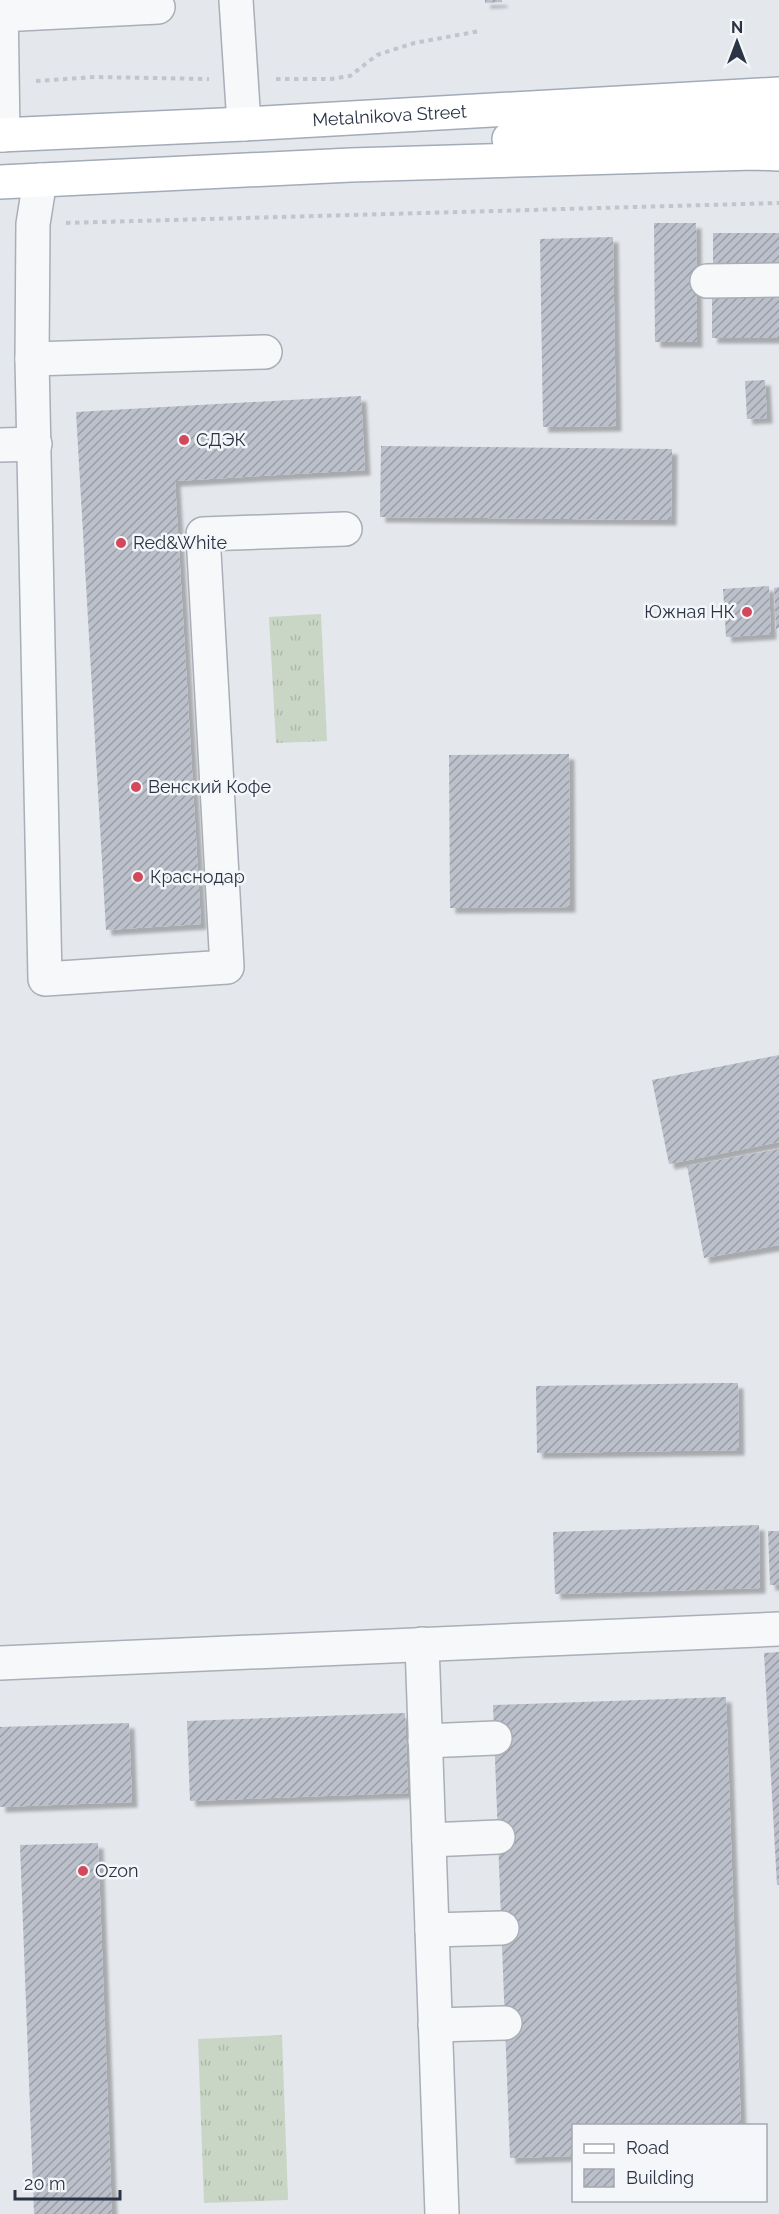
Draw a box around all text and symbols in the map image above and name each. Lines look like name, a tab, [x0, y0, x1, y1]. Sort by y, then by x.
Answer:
north arrow	[707, 12, 767, 72]
text: N	[731, 18, 743, 37]
street label: Metalnikova Street	[312, 101, 467, 130]
place label: СДЭК	[196, 429, 246, 450]
marker: СДЭК	[177, 433, 191, 447]
place label: Red&White	[133, 532, 227, 553]
marker: Red&White	[114, 536, 128, 550]
place label: Южная НК	[644, 601, 735, 622]
marker: Южная НК	[740, 605, 754, 619]
place label: Венский Кофе	[148, 776, 271, 797]
marker: Венский Кофе	[129, 780, 143, 794]
place label: Краснодар	[150, 866, 245, 887]
marker: Краснодар	[131, 870, 145, 884]
place label: Ozon	[95, 1860, 138, 1881]
marker: Ozon	[76, 1864, 90, 1878]
legend	[572, 2124, 767, 2202]
text: Road	[626, 2137, 669, 2158]
scale bar	[15, 2163, 120, 2201]
text: Building	[626, 2167, 694, 2188]
text: 20 m	[24, 2173, 66, 2194]

